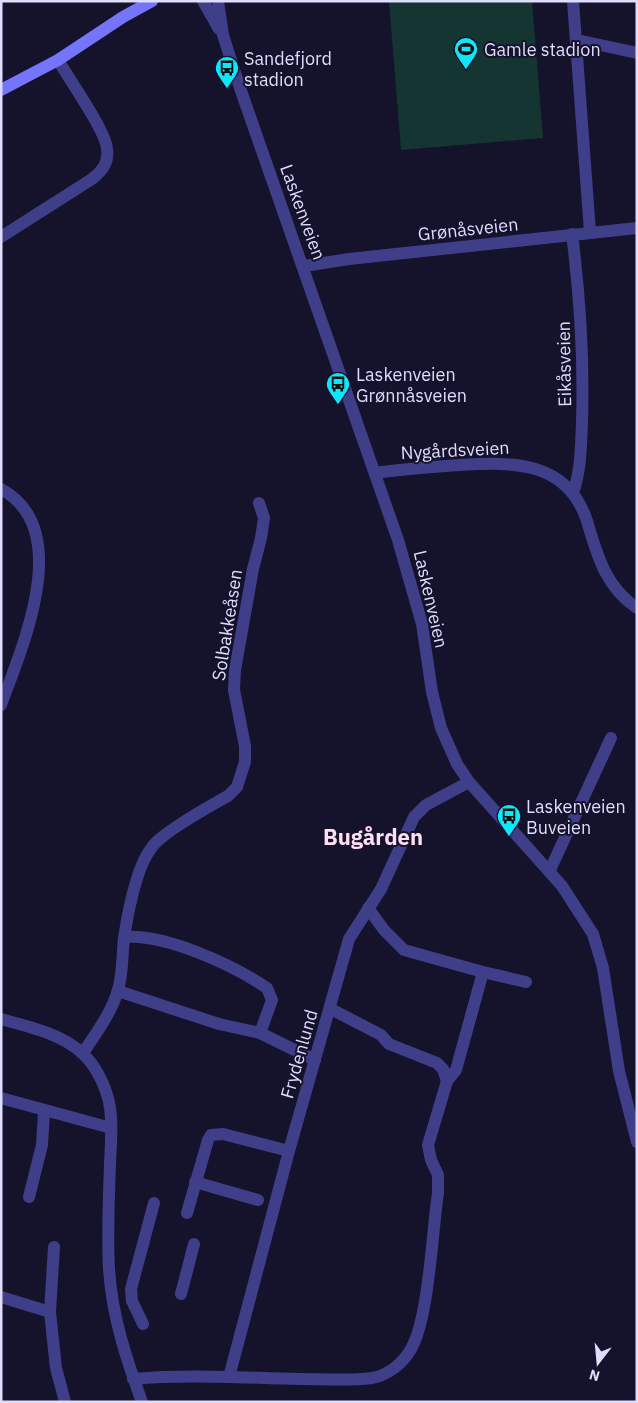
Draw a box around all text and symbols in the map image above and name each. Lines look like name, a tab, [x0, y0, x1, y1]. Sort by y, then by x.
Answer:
sports icon: Gamle stadion	[453, 36, 479, 70]
place label: Gamle stadion	[484, 38, 601, 61]
place label: Sandefjord stadion	[244, 47, 332, 91]
bus stop icon: Sandefjord stadion	[214, 55, 240, 89]
street label: Laskenveien	[275, 161, 331, 263]
street label: Grønåsveien	[417, 212, 519, 246]
street label: Eikåsveien	[552, 321, 576, 407]
place label: Laskenveien Grønnåsveien	[356, 363, 467, 407]
bus stop icon: Laskenveien Grønnåsveien	[325, 371, 351, 405]
street label: Nygårdsveien	[400, 436, 510, 464]
street label: Laskenveien	[409, 548, 453, 650]
street label: Solbakkeåsen	[207, 568, 247, 682]
place label: Laskenveien Buveien	[526, 795, 626, 839]
bus stop icon: Laskenveien Buveien	[496, 803, 522, 837]
district label: Bugården	[323, 822, 423, 851]
street label: Frydenlund	[275, 1007, 323, 1101]
north arrow	[573, 1338, 623, 1388]
text: N	[587, 1365, 602, 1386]

